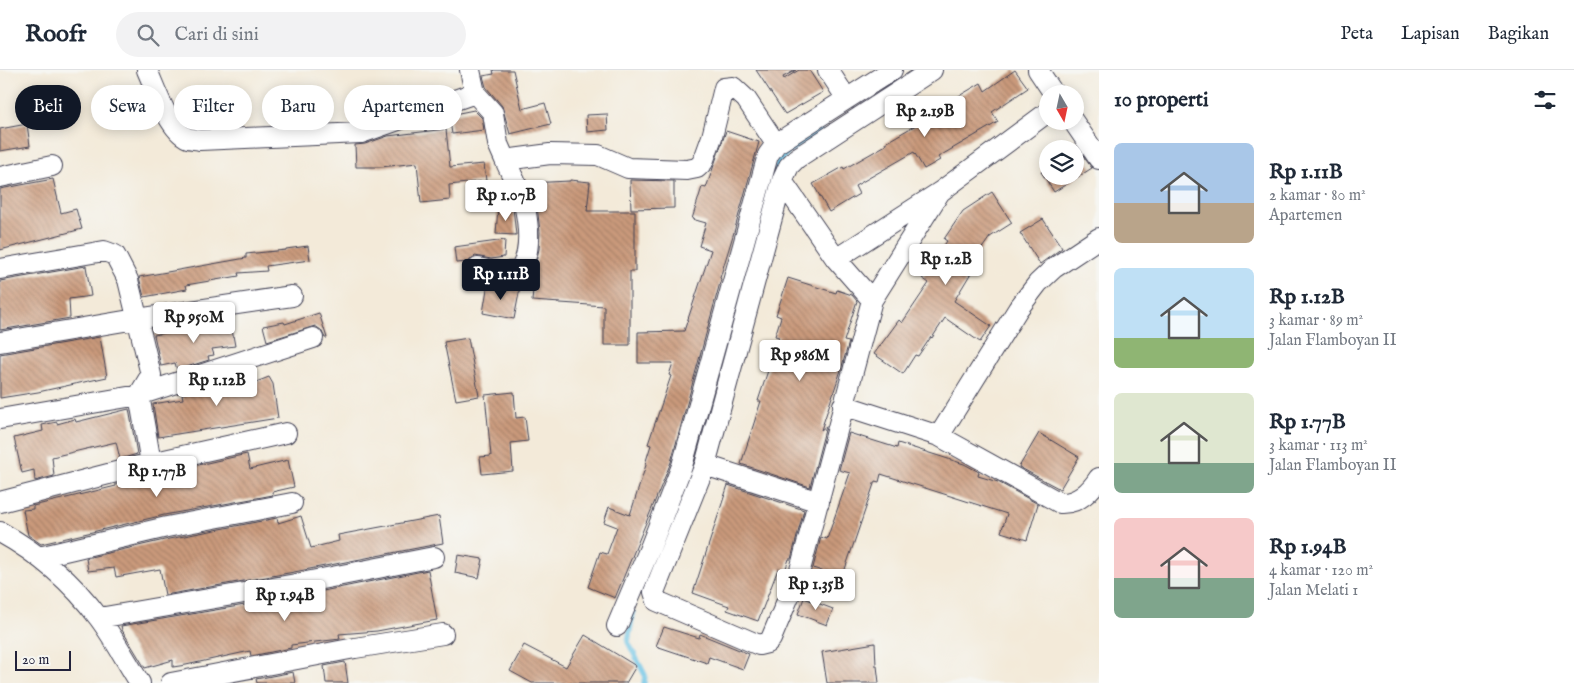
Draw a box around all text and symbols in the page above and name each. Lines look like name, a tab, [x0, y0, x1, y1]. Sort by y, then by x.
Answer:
search box	[116, 12, 466, 57]
text: Roofr	[25, 19, 86, 50]
icon: search	[134, 21, 162, 49]
text: Cari di sini	[174, 23, 259, 47]
text: Peta	[1341, 23, 1373, 46]
text: Lapisan	[1401, 23, 1460, 46]
text: Bagikan	[1488, 23, 1549, 46]
chip: Beli	[15, 85, 81, 130]
chip: Sewa	[91, 85, 164, 130]
chip: Filter	[174, 85, 252, 130]
chip: Baru	[262, 85, 334, 130]
chip: Apartemen	[344, 85, 462, 130]
north arrow	[1039, 85, 1084, 130]
map controls	[1039, 85, 1084, 185]
icon: filters	[1531, 86, 1559, 114]
text: 10 properti	[1114, 87, 1209, 114]
pin: Rp 2.19B	[873, 96, 977, 138]
text: Rp 2.19B	[896, 102, 954, 122]
button: layers	[1039, 140, 1084, 185]
text: Rp 1.11B	[1269, 159, 1343, 186]
icon: home	[1154, 163, 1214, 223]
pin: Rp 1.07B	[454, 180, 558, 222]
text: Rp 1.07B	[476, 186, 536, 206]
text: 2 kamar · 80 m²	[1269, 186, 1366, 206]
text: Apartemen	[1269, 206, 1342, 226]
pin: Rp 1.2B	[900, 244, 992, 286]
text: Rp 1.2B	[920, 250, 972, 270]
pin: Rp 1.11B	[449, 258, 553, 301]
text: Rp 1.11B	[473, 265, 529, 285]
text: Rp 1.12B	[1269, 284, 1345, 311]
icon: home	[1154, 288, 1214, 348]
pin: Rp 950M	[148, 302, 240, 344]
text: Rp 950M	[164, 308, 224, 328]
text: 3 kamar · 89 m²	[1269, 311, 1363, 331]
text: Jalan Flamboyan II	[1269, 331, 1397, 351]
pin: Rp 986M	[754, 340, 846, 382]
text: Rp 986M	[770, 346, 830, 366]
pin: Rp 1.12B	[165, 364, 269, 407]
text: Rp 1.12B	[188, 371, 246, 391]
text: Rp 1.77B	[1269, 409, 1346, 436]
icon: home	[1154, 413, 1214, 473]
text: 3 kamar · 113 m²	[1269, 436, 1368, 456]
pin: Rp 1.77B	[105, 456, 209, 498]
text: Jalan Flamboyan II	[1269, 456, 1397, 476]
text: Rp 1.77B	[128, 462, 186, 482]
text: Rp 1.94B	[1269, 534, 1346, 561]
icon: home	[1154, 538, 1214, 598]
text: 4 kamar · 120 m²	[1269, 561, 1373, 581]
pin: Rp 1.35B	[764, 568, 868, 611]
text: Rp 1.35B	[788, 575, 844, 595]
pin: Rp 1.94B	[233, 580, 337, 622]
text: Jalan Melati 1	[1269, 581, 1358, 601]
text: Rp 1.94B	[256, 586, 314, 606]
scale bar	[15, 648, 71, 671]
text: 20 m	[22, 651, 49, 669]

